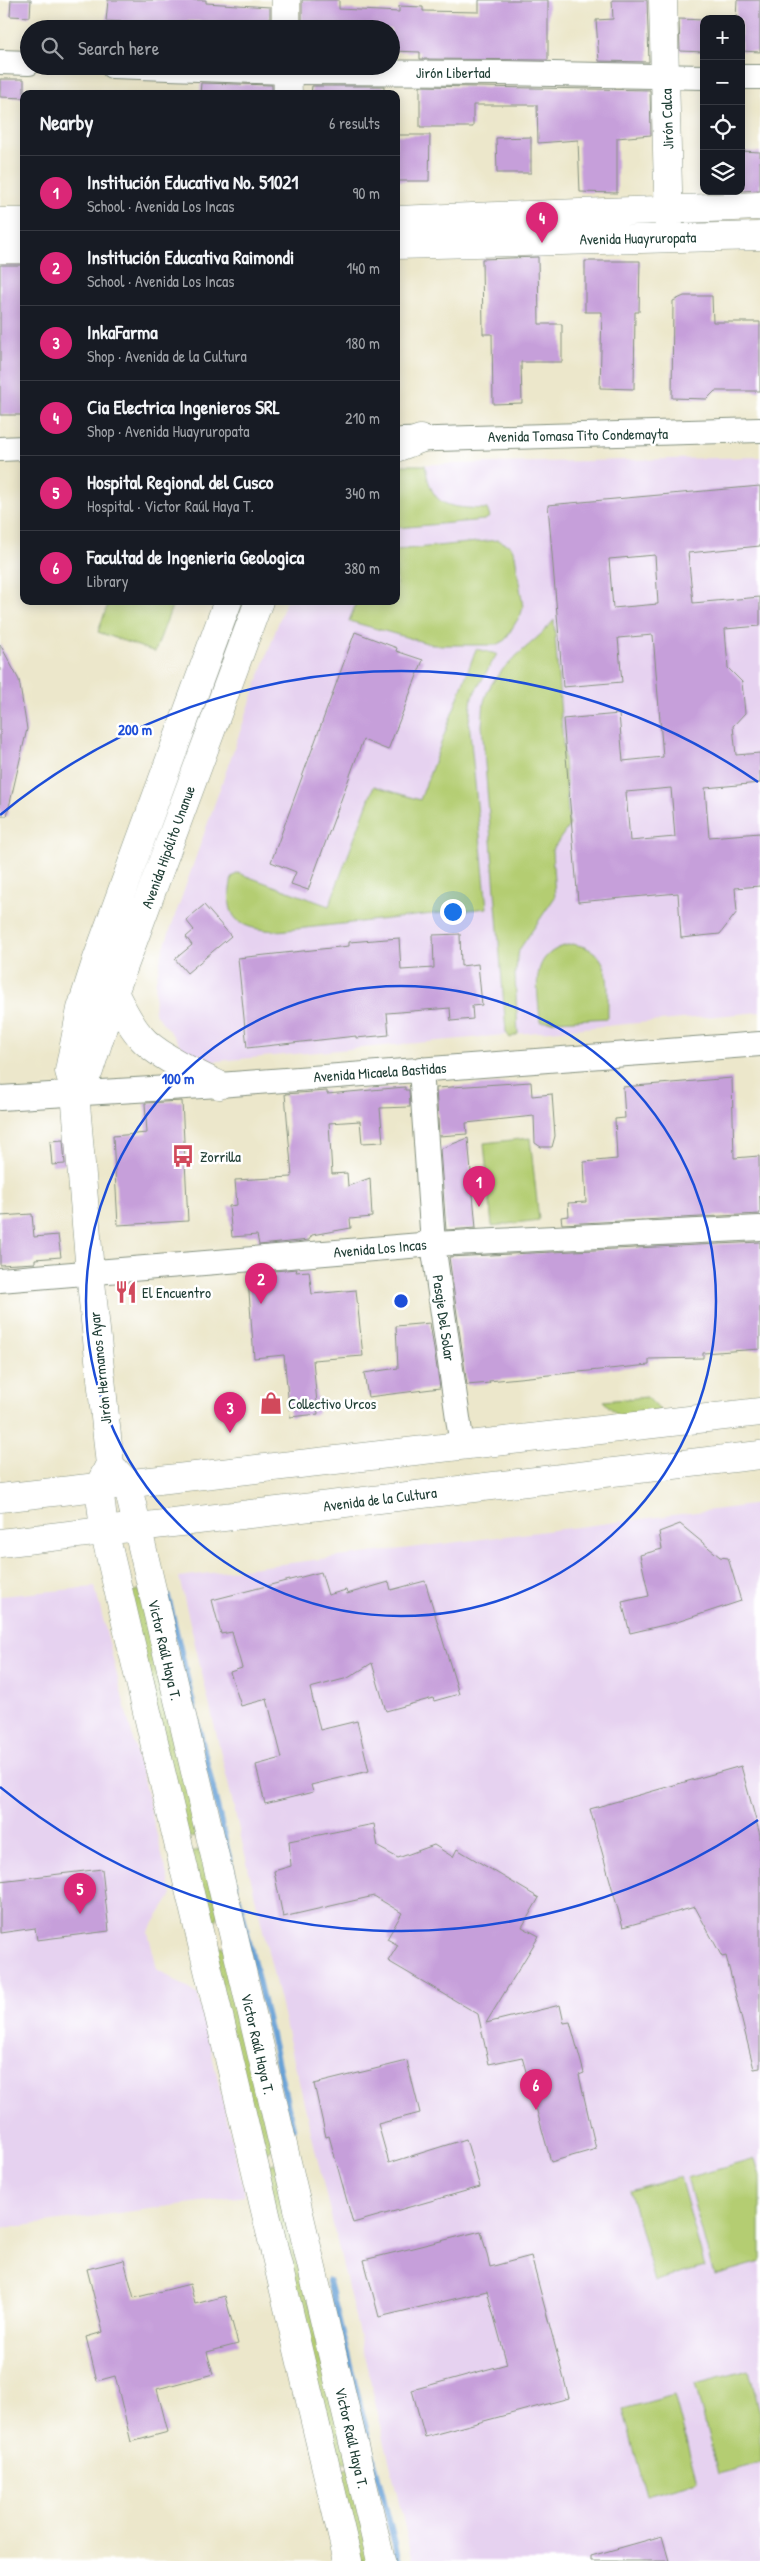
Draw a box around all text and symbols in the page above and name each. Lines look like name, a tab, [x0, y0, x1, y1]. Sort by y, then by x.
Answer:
map controls	[700, 15, 745, 195]
button: +	[700, 15, 745, 60]
search box	[20, 20, 400, 75]
icon: search	[38, 34, 66, 62]
text: Search here	[78, 35, 159, 61]
button: −	[700, 60, 745, 105]
street label: Jirón Libertad	[416, 62, 491, 83]
street label: Jirón Calca	[655, 88, 679, 150]
button: locate	[700, 105, 745, 150]
text: Nearby	[40, 108, 93, 137]
text: 6 results	[329, 112, 380, 134]
button: layers	[700, 150, 745, 195]
text: Institución Educativa No. 51021	[87, 169, 298, 195]
text: 1	[53, 182, 59, 204]
text: 90 m	[352, 182, 380, 204]
text: School · Avenida Los Incas	[87, 195, 234, 217]
pin: 4	[526, 202, 558, 243]
street label: Avenida Huayruropata	[579, 226, 697, 250]
text: Institución Educativa Raimondi	[87, 244, 294, 270]
text: 2	[52, 257, 60, 279]
text: 140 m	[346, 257, 380, 279]
text: School · Avenida Los Incas	[87, 270, 234, 292]
text: InkaFarma	[87, 319, 158, 345]
text: 3	[52, 332, 60, 354]
text: 180 m	[346, 332, 380, 354]
text: Shop · Avenida de la Cultura	[87, 345, 247, 367]
text: Cia Electrica Ingenieros SRL	[87, 394, 280, 420]
text: 4	[53, 407, 59, 429]
text: 210 m	[345, 407, 380, 429]
text: Shop · Avenida Huayruropata	[87, 420, 250, 442]
street label: Avenida Tomasa Tito Condemayta	[488, 423, 668, 447]
text: Hospital Regional del Cusco	[87, 469, 273, 495]
text: 5	[53, 482, 59, 504]
text: 340 m	[345, 482, 380, 504]
text: Hospital · Victor Raúl Haya T.	[87, 495, 254, 517]
text: Facultad de Ingenieria Geologica	[87, 544, 304, 570]
text: 6	[53, 557, 59, 579]
text: 380 m	[344, 557, 380, 579]
text: Library	[87, 570, 129, 592]
text: 200 m	[118, 719, 152, 740]
street label: Avenida Hipólito Unanue	[136, 783, 200, 911]
your location	[440, 899, 466, 925]
street label: Avenida Micaela Bastidas	[313, 1057, 447, 1087]
text: 100 m	[162, 1068, 194, 1089]
bus stop icon: Zorrilla	[170, 1143, 196, 1169]
place label: Zorrilla	[200, 1146, 241, 1167]
pin: 1	[463, 1166, 495, 1207]
street label: Avenida Los Incas	[333, 1233, 428, 1263]
pin: 2	[245, 1263, 277, 1304]
street label: Pasaje Del Solar	[428, 1274, 460, 1363]
restaurant icon: El Encuentro	[113, 1279, 139, 1305]
place label: El Encuentro	[142, 1282, 211, 1303]
centre of rings	[392, 1292, 410, 1310]
street label: Jirón Hermanos Ayar	[84, 1310, 116, 1425]
shop icon: Collectivo Urcos	[258, 1390, 284, 1416]
pin: 3	[214, 1392, 246, 1433]
place label: Collectivo Urcos	[288, 1393, 376, 1414]
street label: Avenida de la Cultura	[322, 1482, 438, 1516]
street label: Victor Raúl Haya T.	[143, 1597, 187, 1703]
pin: 5	[64, 1873, 96, 1914]
street label: Victor Raúl Haya T.	[236, 1991, 280, 2097]
pin: 6	[520, 2069, 552, 2110]
street label: Victor Raúl Haya T.	[330, 2385, 374, 2491]

